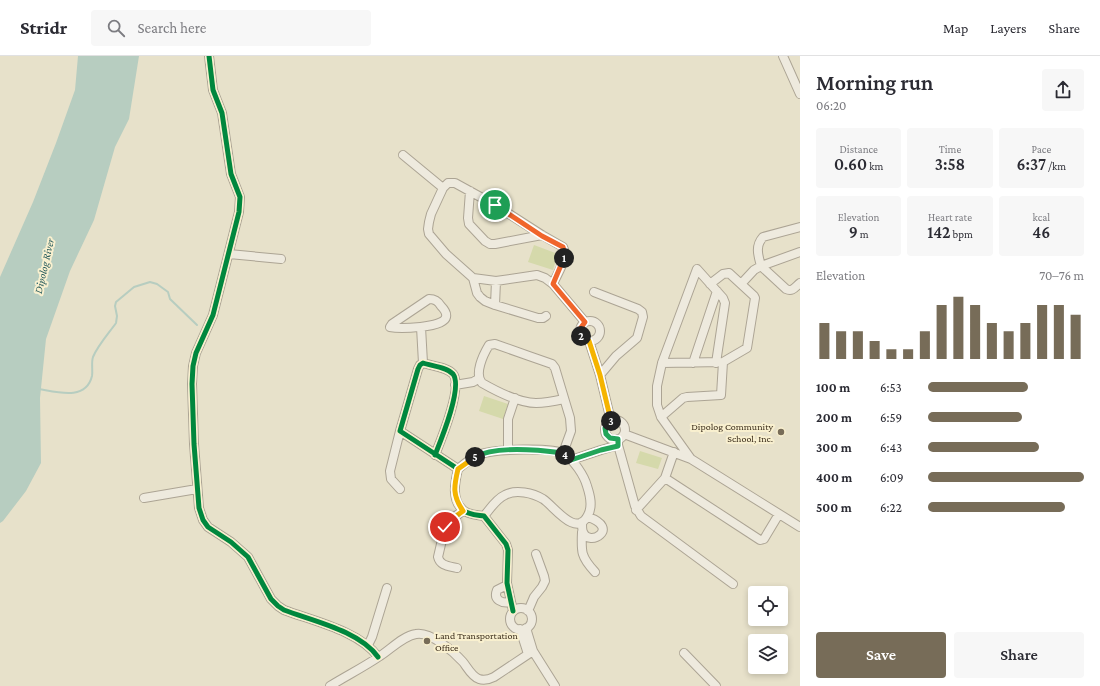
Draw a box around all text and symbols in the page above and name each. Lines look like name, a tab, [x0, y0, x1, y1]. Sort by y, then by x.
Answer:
search box	[91, 10, 371, 46]
text: Stridr	[20, 17, 67, 38]
icon: search	[105, 17, 127, 39]
text: Search here	[137, 20, 206, 36]
text: Map	[943, 20, 968, 36]
text: Layers	[990, 20, 1027, 36]
text: Share	[1049, 20, 1080, 36]
button: share	[1042, 69, 1084, 111]
text: Morning run	[816, 70, 933, 95]
text: 06:20	[816, 98, 846, 113]
text: Distance	[839, 143, 878, 155]
text: Time	[939, 143, 961, 155]
text: Pace	[1031, 143, 1051, 155]
text: 0.60	[834, 155, 867, 174]
text: 3:58	[935, 155, 965, 174]
text: 6:37	[1017, 155, 1046, 174]
text: km	[867, 160, 883, 172]
text: /km	[1046, 160, 1066, 172]
pin	[478, 188, 512, 222]
icon: arrive	[484, 194, 506, 216]
text: Elevation	[838, 211, 879, 223]
text: Heart rate	[928, 211, 972, 223]
text: kcal	[1032, 211, 1050, 223]
text: 9	[849, 223, 858, 242]
text: 142	[927, 223, 950, 242]
text: 46	[1032, 223, 1050, 242]
text: m	[858, 228, 869, 240]
text: bpm	[950, 228, 973, 240]
water label: Dipolog River	[32, 236, 57, 295]
pin: 1	[554, 248, 574, 268]
text: 1	[562, 252, 566, 264]
text: Elevation	[816, 268, 865, 283]
text: 70–76 m	[1039, 268, 1084, 283]
pin: 2	[571, 326, 591, 346]
text: 2	[578, 330, 584, 342]
text: 100 m	[816, 380, 850, 395]
text: 6:53	[880, 380, 902, 395]
text: 200 m	[816, 410, 852, 425]
text: 6:59	[880, 410, 902, 425]
pin: 3	[601, 411, 621, 431]
text: 3	[608, 415, 614, 427]
place label: Dipolog Community School, Inc.	[691, 421, 773, 444]
marker: Dipolog Community School, Inc.	[776, 427, 786, 437]
text: 300 m	[816, 440, 852, 455]
text: 6:43	[880, 440, 902, 455]
pin: 4	[555, 445, 575, 465]
pin: 5	[465, 447, 485, 467]
text: 4	[562, 449, 568, 461]
text: 5	[472, 451, 478, 463]
text: 400 m	[816, 470, 852, 485]
text: 6:09	[880, 470, 904, 485]
text: 500 m	[816, 500, 852, 515]
text: 6:22	[880, 500, 902, 515]
pin	[428, 510, 462, 544]
icon: check	[434, 516, 456, 538]
map controls	[748, 586, 788, 674]
button: locate	[748, 586, 788, 626]
place label: Land Transportation Office	[435, 630, 518, 653]
button: Save	[816, 632, 946, 678]
button: Share	[954, 632, 1084, 678]
button: layers	[748, 634, 788, 674]
marker: Land Transportation Office	[422, 636, 432, 646]

